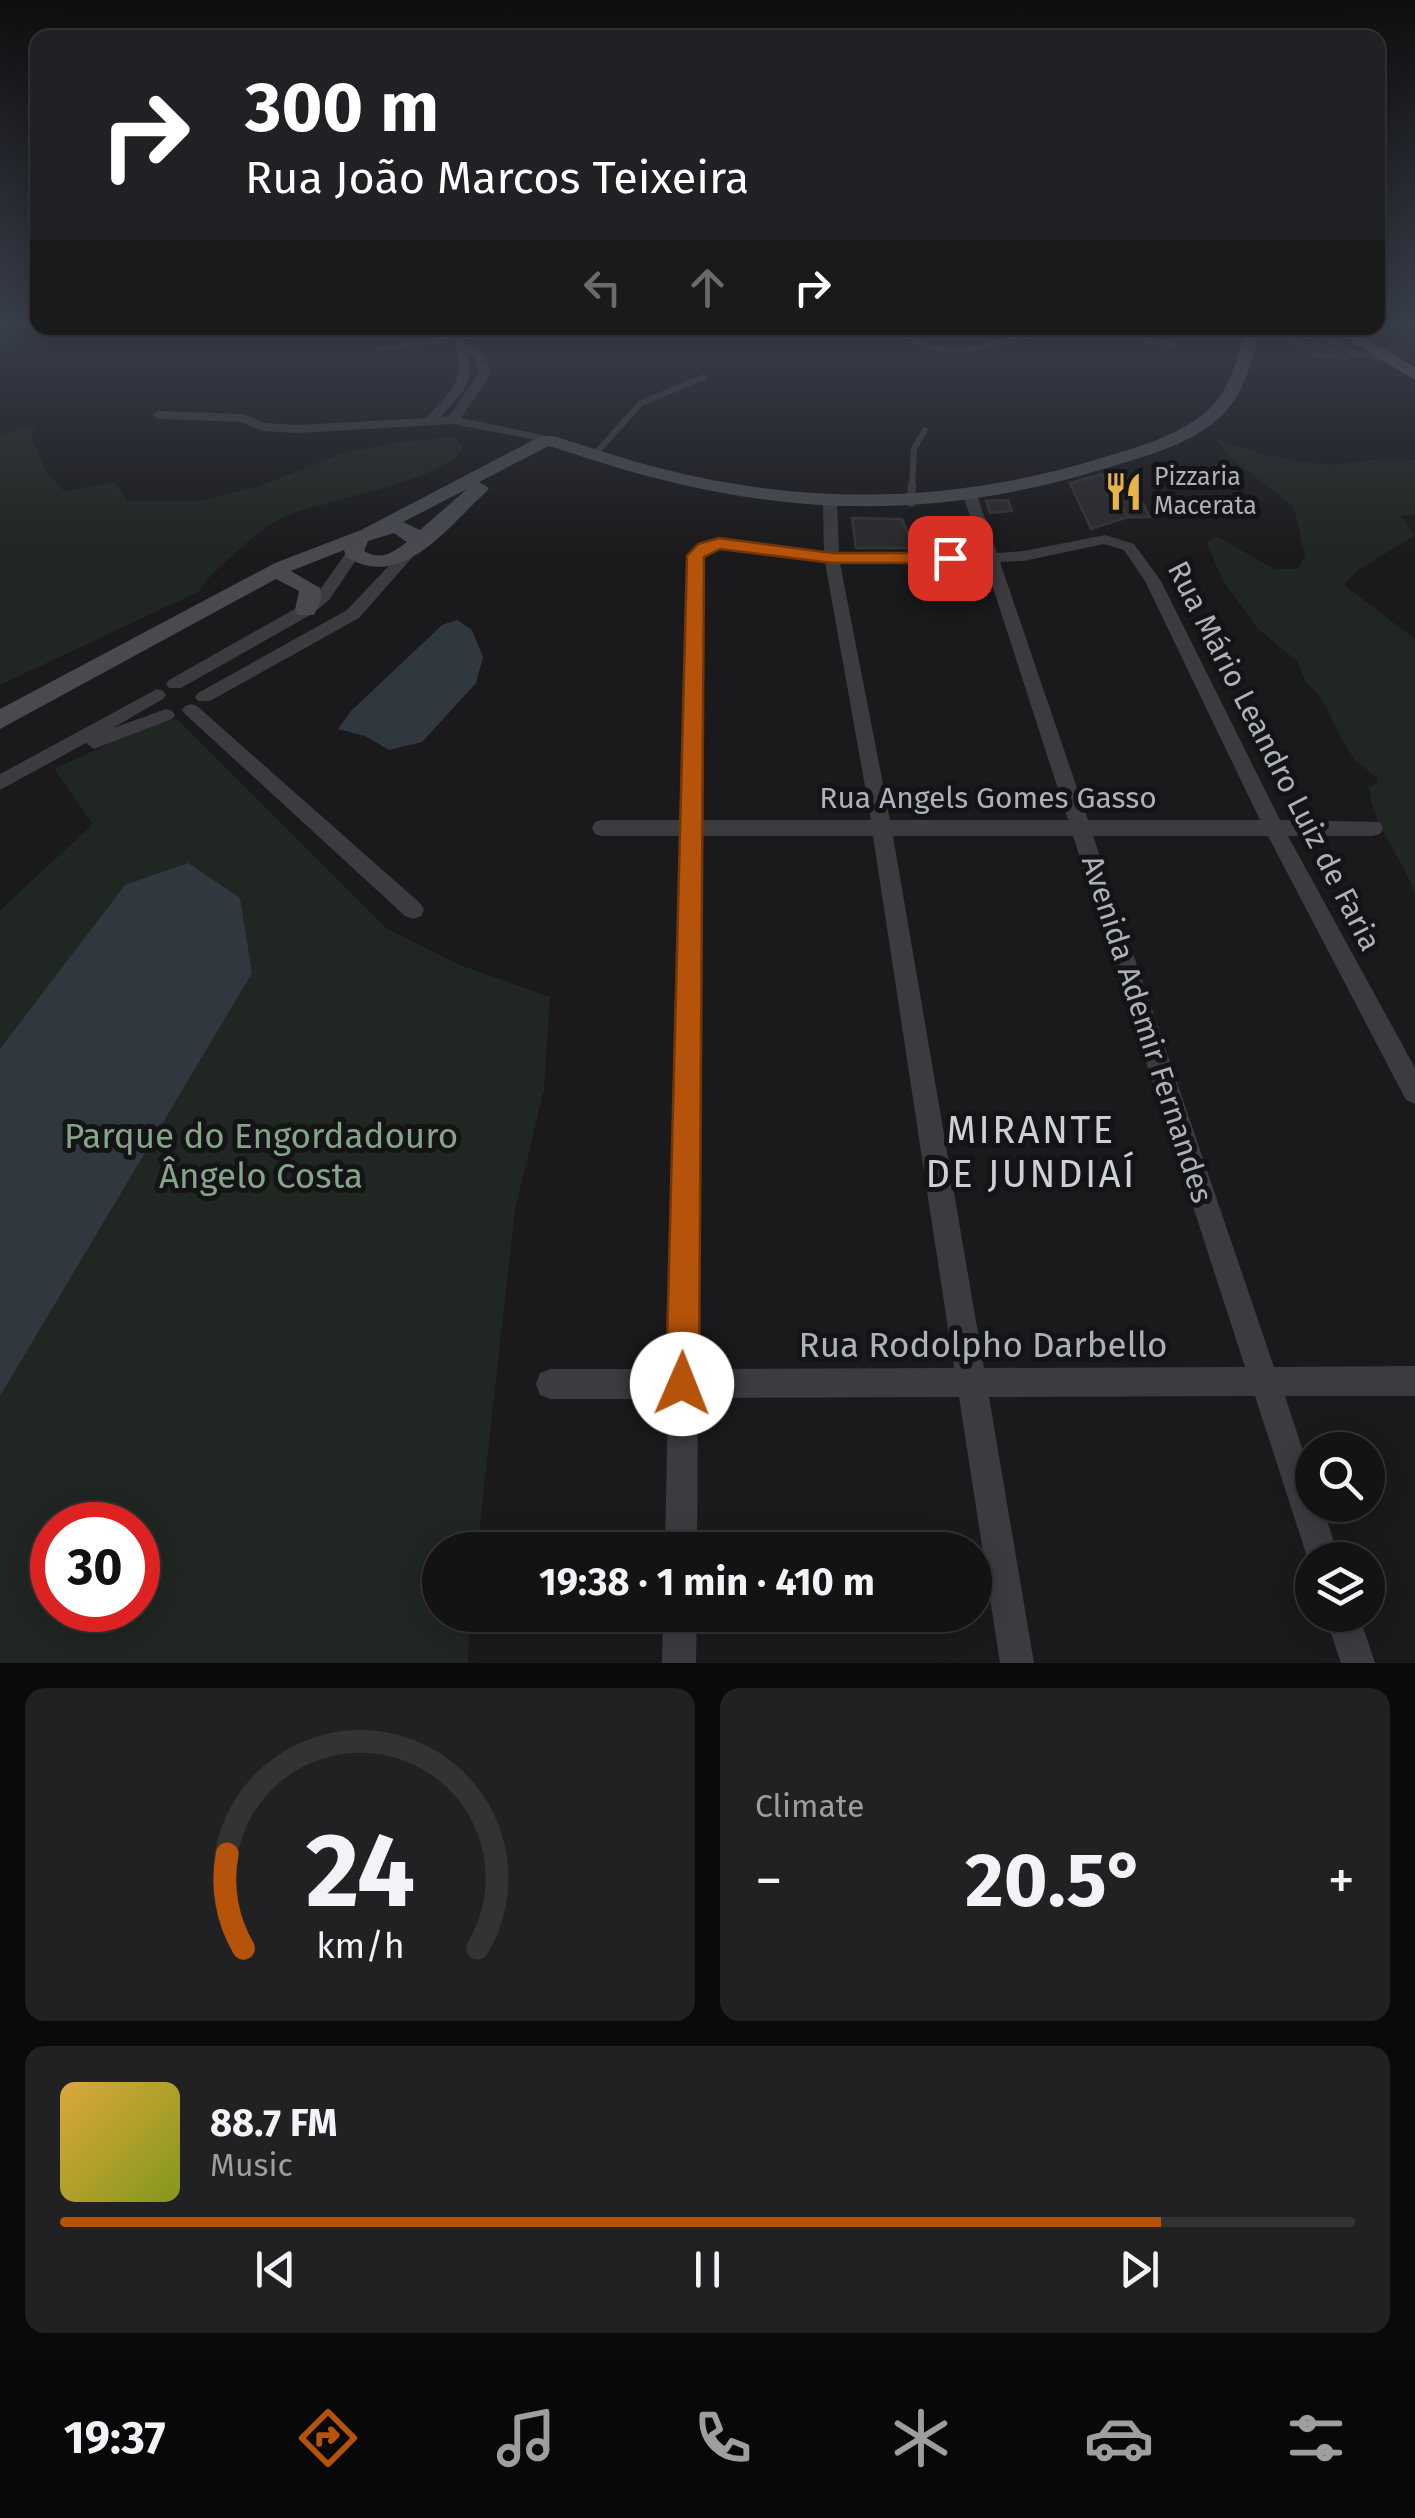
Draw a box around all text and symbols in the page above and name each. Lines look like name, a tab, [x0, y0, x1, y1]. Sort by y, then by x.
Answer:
text: 300 m	[245, 66, 439, 150]
icon: right	[80, 70, 210, 200]
text: Rua João Marcos Teixeira	[245, 151, 749, 205]
icon: left	[575, 260, 630, 315]
icon: ahead	[680, 260, 735, 315]
icon: right	[785, 260, 840, 315]
place label: Pizzaria Macerata	[1154, 462, 1257, 521]
restaurant icon: Pizzaria Macerata	[1103, 470, 1145, 512]
pin	[908, 516, 993, 601]
icon: arrive	[923, 531, 978, 586]
street label: Rua Mário Leandro Luiz de Faria	[1160, 555, 1388, 957]
street label: Rua Angels Gomes Gasso	[819, 780, 1157, 816]
street label: Avenida Ademir Fernandes	[1074, 851, 1220, 1207]
district label: MIRANTE DE JUNDIAÍ	[925, 1107, 1137, 1197]
park label: Parque do Engordadouro Ângelo Costa	[64, 1115, 458, 1197]
street label: Rua Rodolpho Darbello	[799, 1324, 1167, 1366]
position arrow	[630, 1332, 734, 1436]
map controls	[1295, 1432, 1385, 1632]
button: search	[1295, 1432, 1385, 1522]
speed limit sign: 30	[30, 1502, 160, 1632]
button: layers	[1295, 1542, 1385, 1632]
text: 19:38 · 1 min · 410 m	[539, 1559, 875, 1605]
text: Climate	[755, 1787, 864, 1825]
text: 24	[305, 1809, 415, 1934]
text: 20.5°	[965, 1836, 1145, 1926]
text: −	[755, 1848, 783, 1914]
text: +	[1328, 1848, 1355, 1914]
text: km/h	[316, 1925, 404, 1967]
text: 88.7 FM	[210, 2100, 337, 2146]
text: Music	[210, 2146, 293, 2184]
icon: previous	[248, 2242, 303, 2297]
icon: pause	[680, 2242, 735, 2297]
icon: next	[1112, 2242, 1167, 2297]
icon: directions	[293, 2403, 363, 2473]
icon: music	[491, 2403, 561, 2473]
icon: phone	[688, 2403, 758, 2473]
icon: climate	[886, 2403, 956, 2473]
icon: car	[1084, 2403, 1154, 2473]
icon: filters	[1281, 2403, 1351, 2473]
text: 19:37	[64, 2411, 166, 2465]

